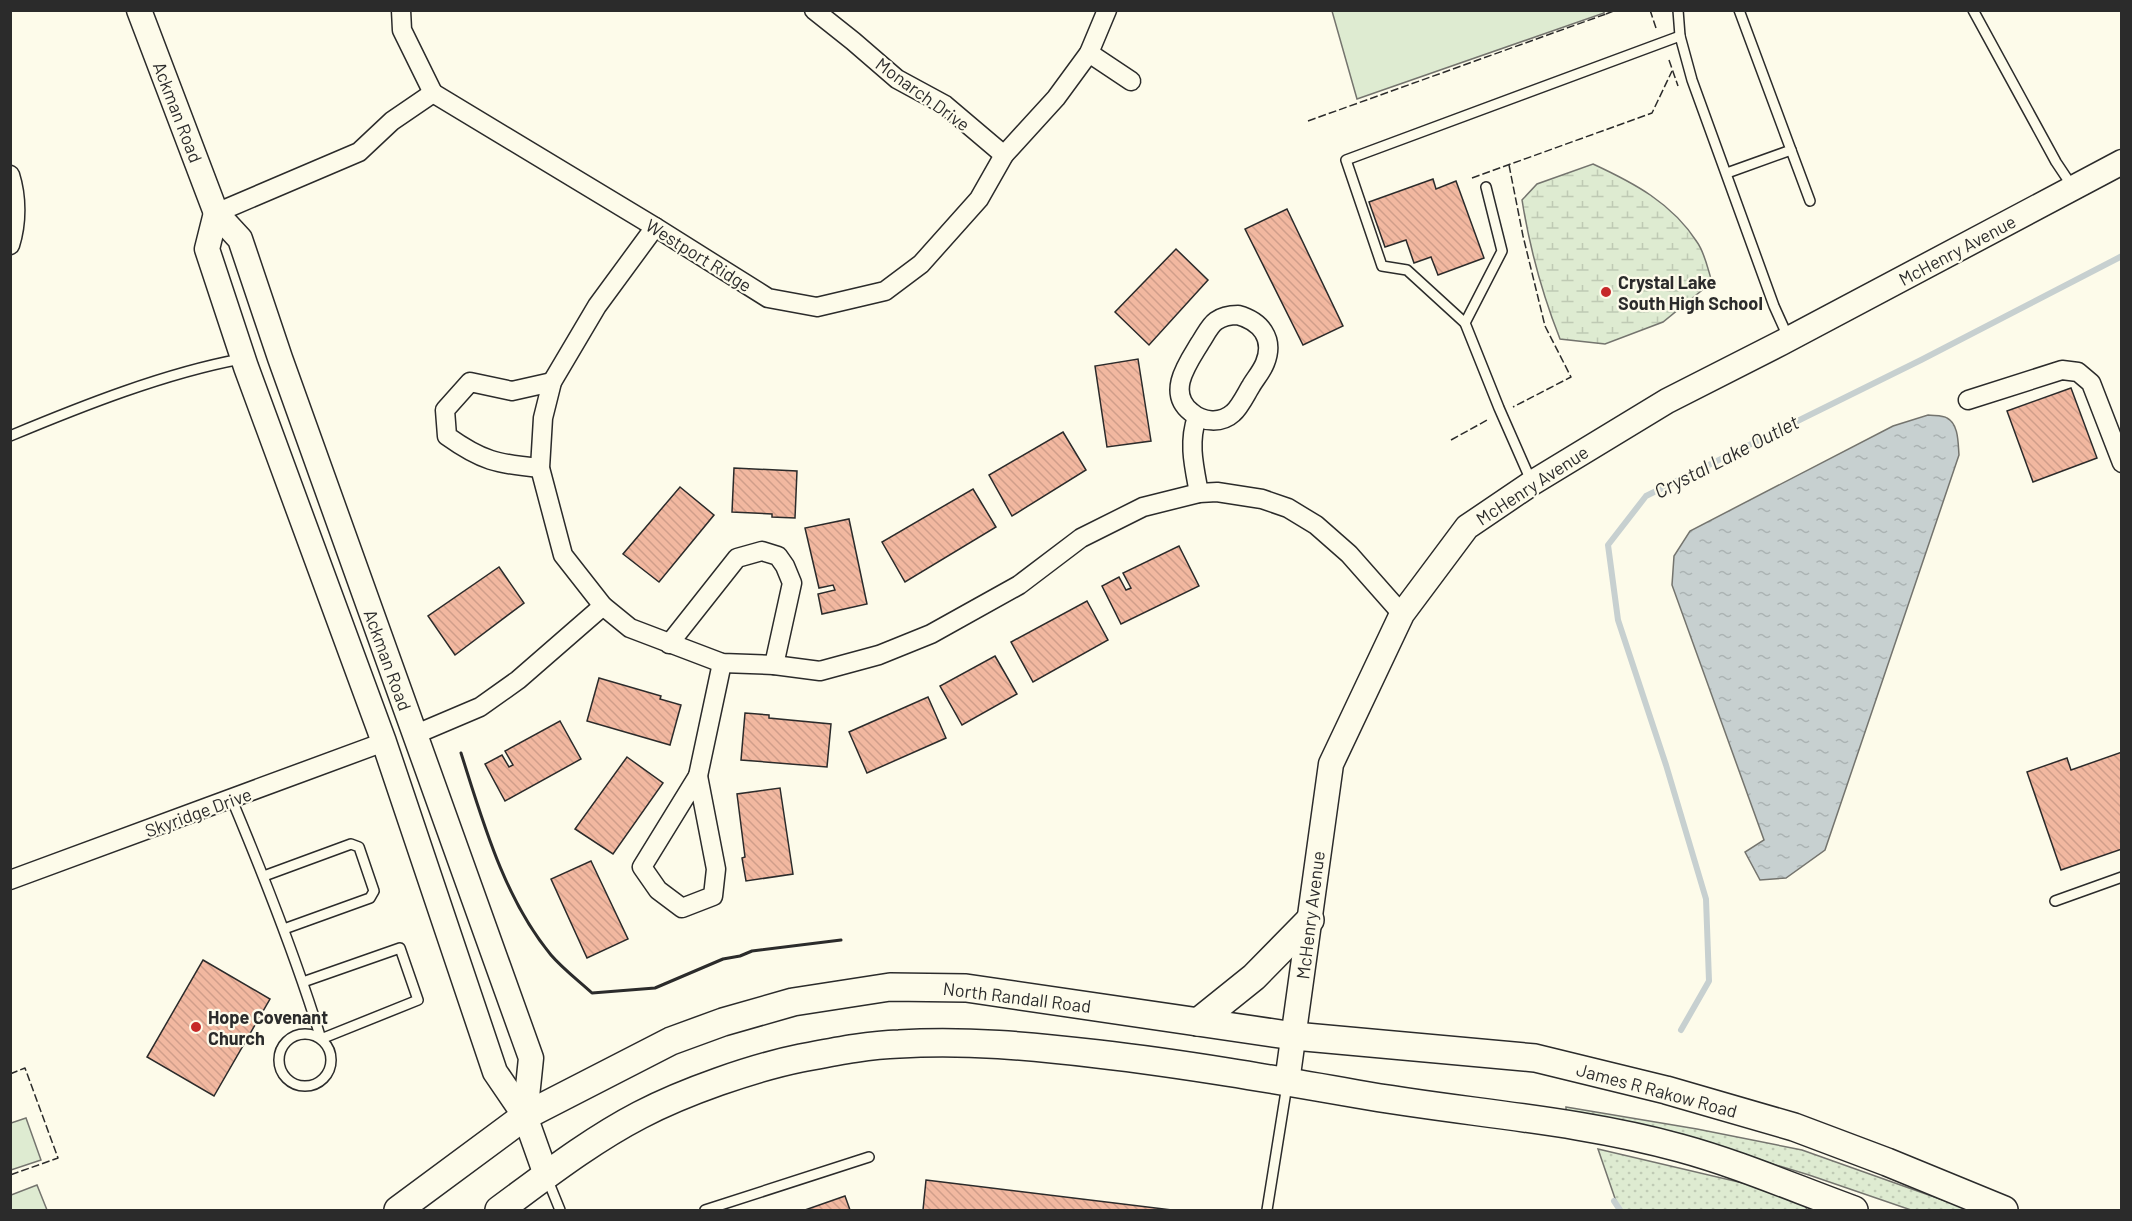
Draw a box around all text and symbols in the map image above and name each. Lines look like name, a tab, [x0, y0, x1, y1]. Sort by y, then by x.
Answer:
street label: Monarch Drive	[872, 53, 974, 135]
street label: Ackman Road	[149, 58, 207, 166]
street label: McHenry Avenue	[1895, 210, 2019, 290]
street label: Westport Ridge	[642, 214, 756, 296]
place label: Crystal Lake South High School	[1618, 271, 1763, 314]
marker: Crystal Lake South High School	[1599, 285, 1613, 299]
water label: Crystal Lake Outlet	[1650, 409, 1802, 503]
street label: McHenry Avenue	[1472, 441, 1592, 529]
street label: Ackman Road	[359, 606, 417, 714]
street label: Skyridge Drive	[142, 783, 254, 841]
street label: McHenry Avenue	[1291, 849, 1329, 981]
street label: North Randall Road	[942, 977, 1092, 1017]
place label: Hope Covenant Church	[208, 1006, 328, 1049]
marker: Hope Covenant Church	[189, 1020, 203, 1034]
street label: James R Rakow Road	[1574, 1058, 1740, 1122]

